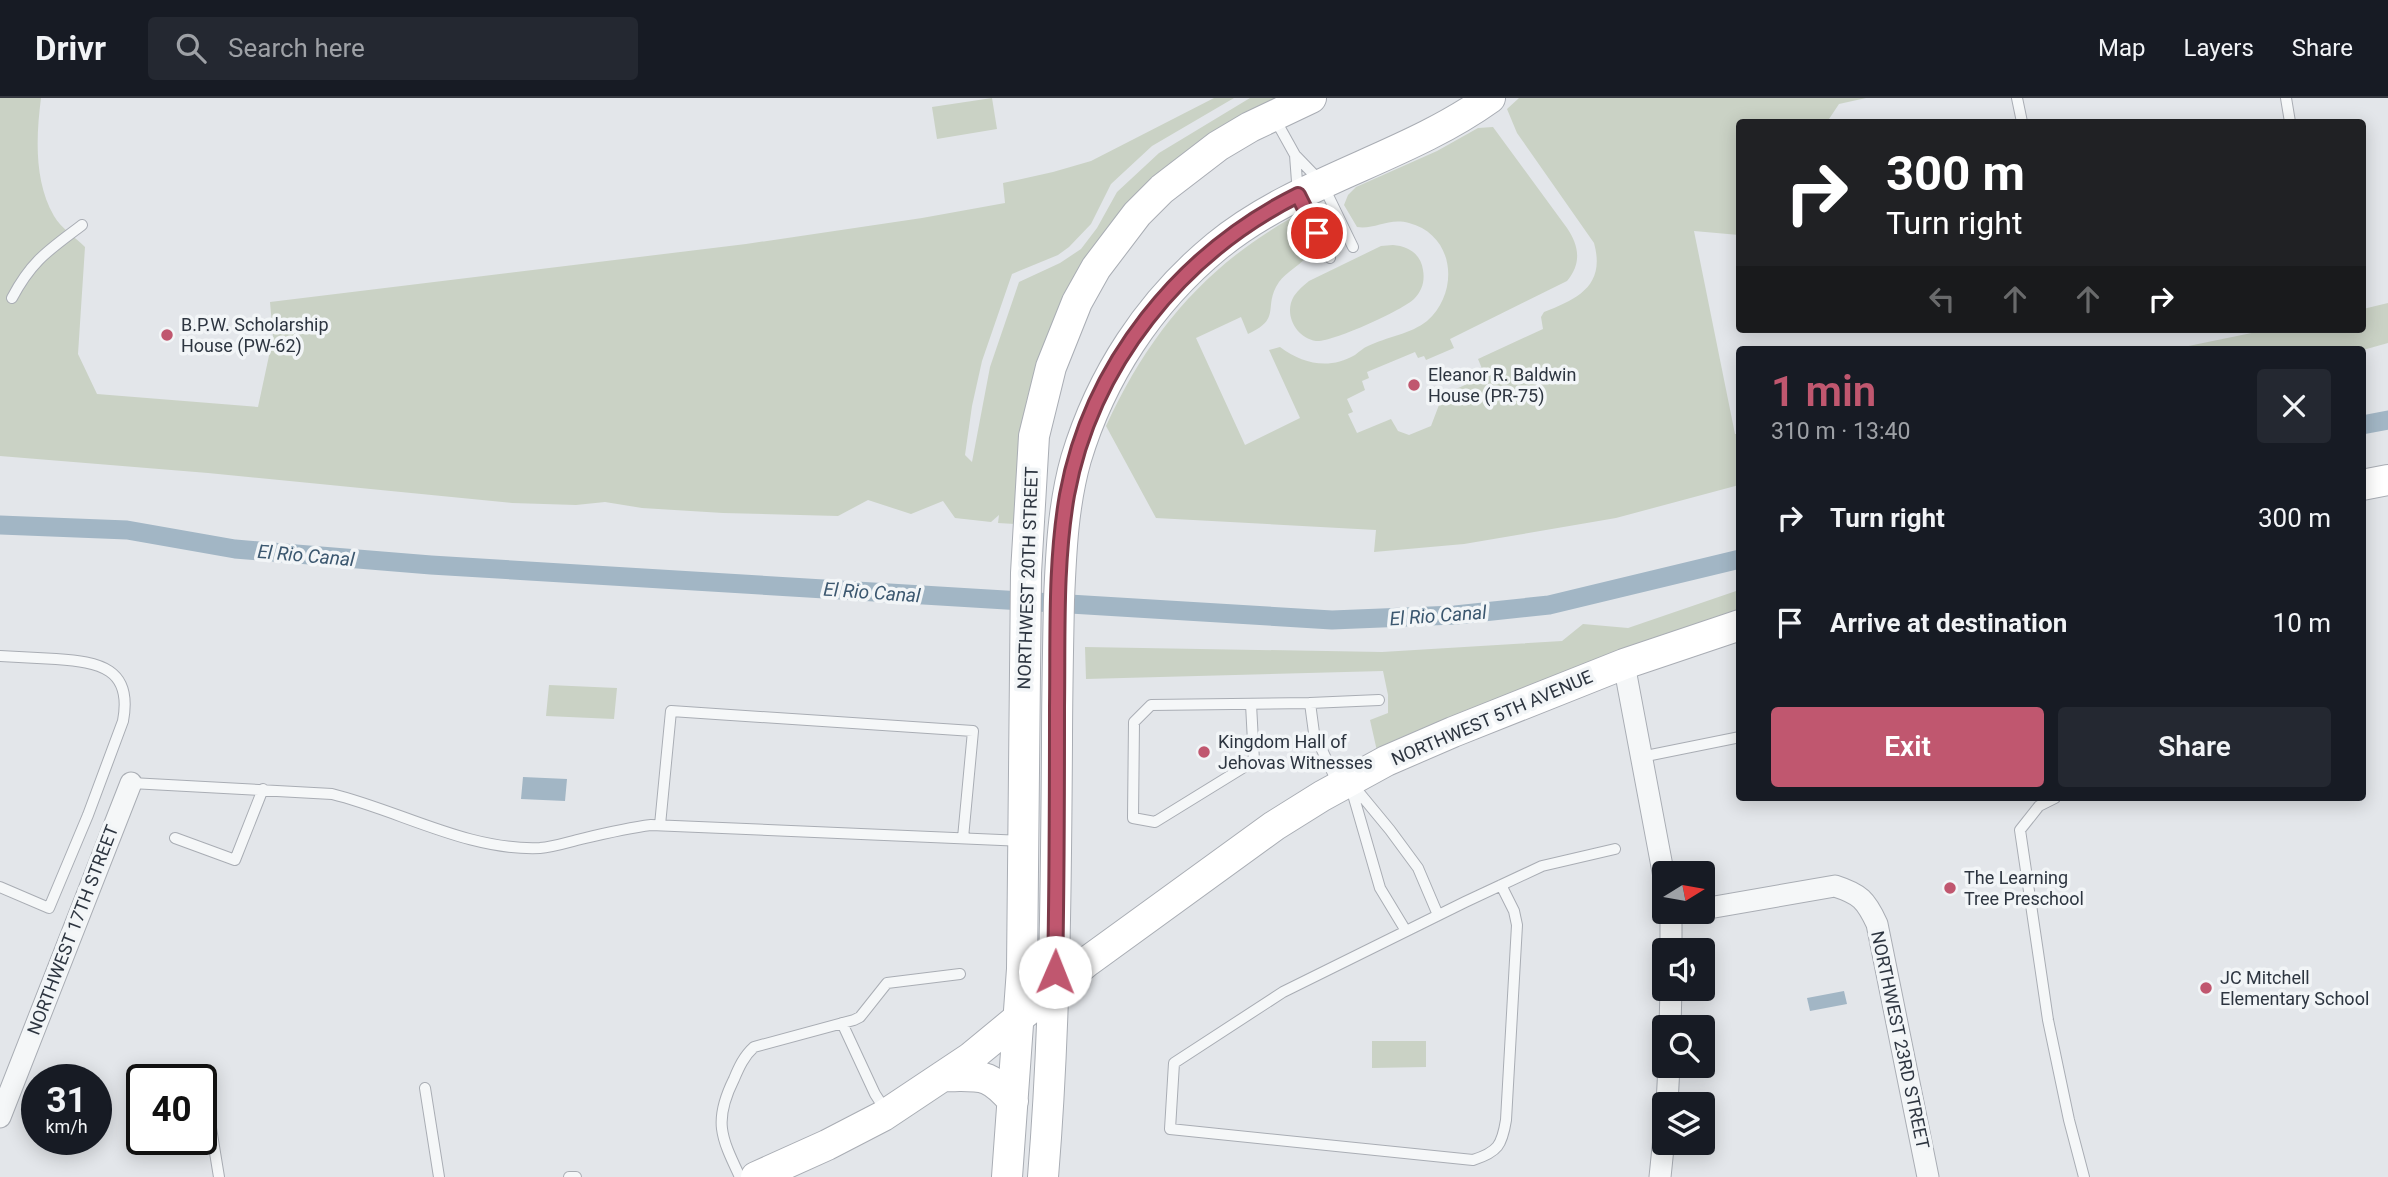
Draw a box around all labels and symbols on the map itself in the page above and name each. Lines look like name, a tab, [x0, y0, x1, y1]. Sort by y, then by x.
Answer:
pin	[1287, 203, 1347, 263]
place label: B.P.W. Scholarship House (PW-62)	[181, 314, 329, 357]
marker: B.P.W. Scholarship House (PW-62)	[159, 327, 175, 343]
place label: Eleanor R. Baldwin House (PR-75)	[1428, 364, 1576, 407]
marker: Eleanor R. Baldwin House (PR-75)	[1406, 377, 1422, 393]
street label: NORTHWEST 20TH STREET	[1013, 466, 1042, 690]
water label: El Rio Canal	[256, 540, 356, 571]
water label: El Rio Canal	[823, 578, 922, 607]
water label: El Rio Canal	[1389, 601, 1488, 630]
street label: NORTHWEST 5TH AVENUE	[1388, 666, 1596, 770]
place label: Kingdom Hall of Jehovas Witnesses	[1218, 731, 1373, 773]
marker: Kingdom Hall of Jehovas Witnesses	[1196, 744, 1212, 760]
street label: NORTHWEST 17TH STREET	[23, 822, 122, 1038]
north arrow	[1652, 861, 1715, 924]
place label: The Learning Tree Preschool	[1964, 867, 2084, 909]
marker: The Learning Tree Preschool	[1942, 880, 1958, 896]
street label: NORTHWEST 23RD STREET	[1867, 929, 1934, 1151]
position arrow	[1018, 935, 1092, 1009]
place label: JC Mitchell Elementary School	[2220, 967, 2369, 1009]
marker: JC Mitchell Elementary School	[2198, 980, 2214, 996]
speed limit sign: 40	[126, 1064, 217, 1155]

